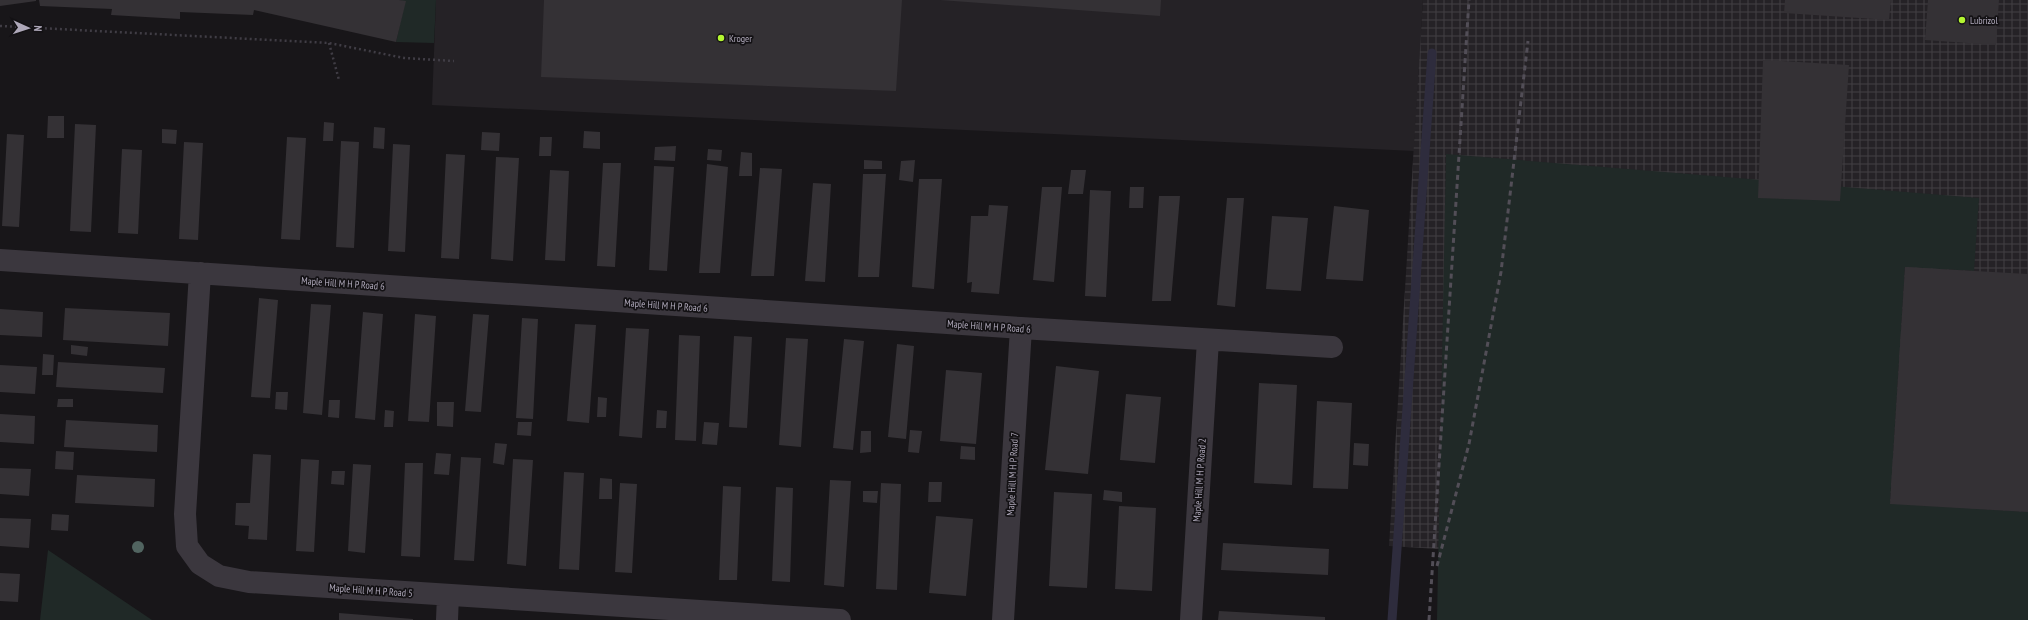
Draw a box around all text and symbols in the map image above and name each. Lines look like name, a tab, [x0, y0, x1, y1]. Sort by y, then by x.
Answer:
north arrow	[8, 8, 48, 48]
place label: Lubrizol	[1970, 14, 1998, 27]
marker: Lubrizol	[1957, 15, 1967, 25]
text: N	[31, 25, 45, 32]
place label: Kroger	[729, 32, 752, 45]
marker: Kroger	[716, 33, 726, 43]
street label: Maple Hill M H P Road 6	[301, 274, 386, 293]
street label: Maple Hill M H P Road 6	[624, 296, 709, 315]
street label: Maple Hill M H P Road 6	[947, 317, 1032, 336]
street label: Maple Hill M H P Road 7	[1004, 432, 1021, 516]
street label: Maple Hill M H P Road 2	[1190, 438, 1209, 522]
street label: Maple Hill M H P Road 5	[329, 581, 413, 600]

